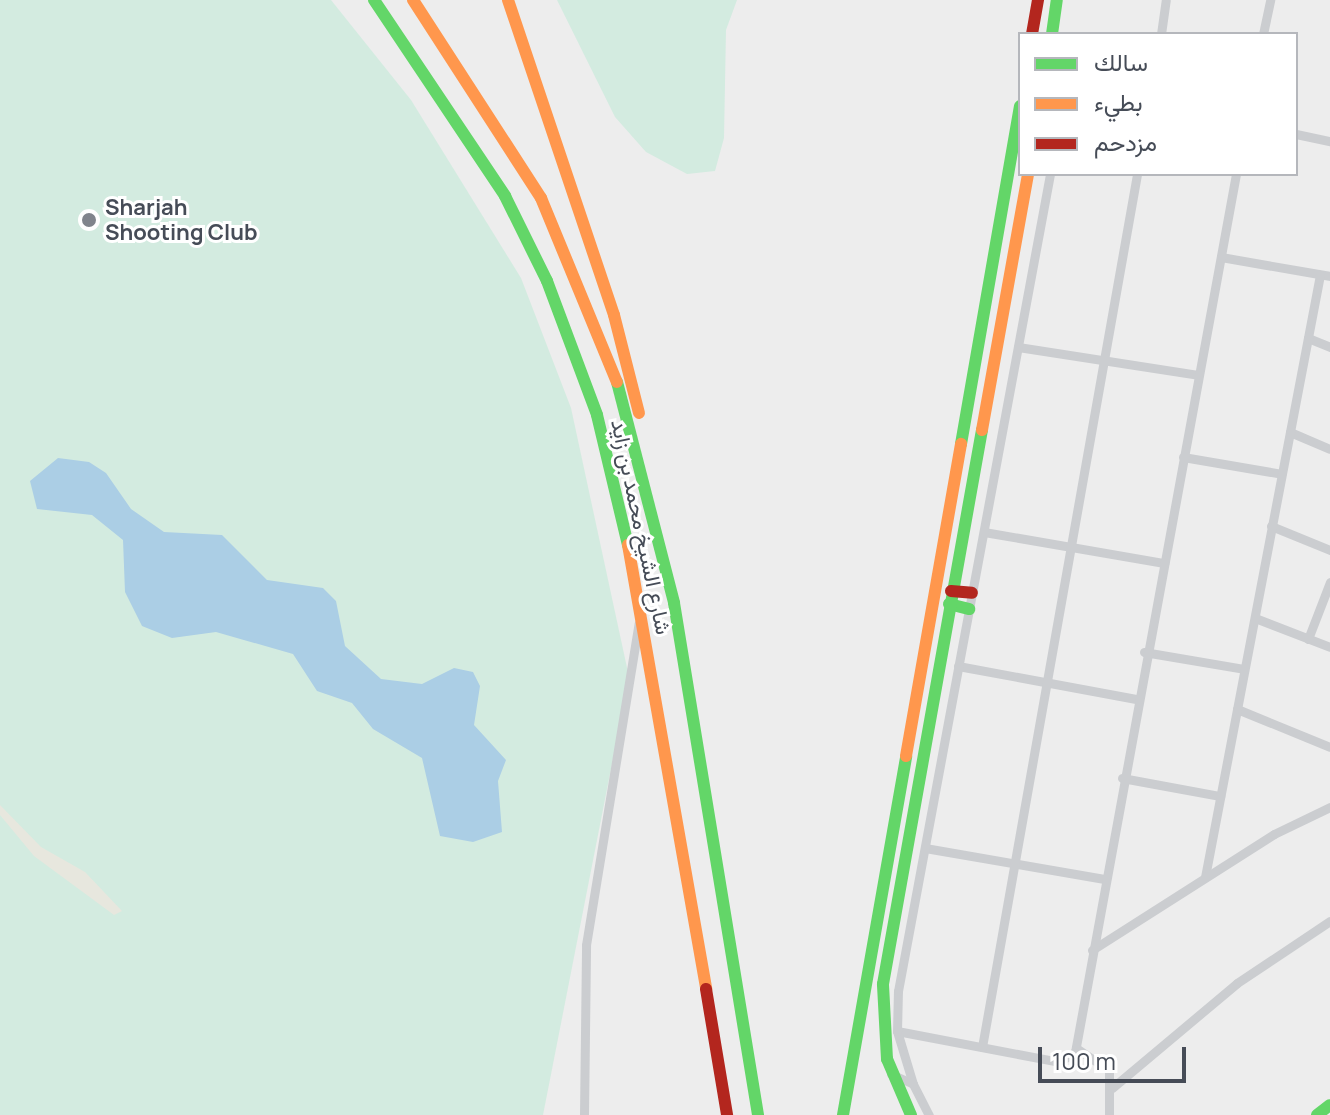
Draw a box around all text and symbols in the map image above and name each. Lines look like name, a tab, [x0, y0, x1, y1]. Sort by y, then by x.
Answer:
legend	[1018, 32, 1298, 176]
text: سالك	[1094, 45, 1148, 78]
text: بطيء	[1094, 85, 1143, 118]
text: مزدحم	[1094, 125, 1157, 158]
place label: Sharjah Shooting Club	[105, 194, 258, 246]
marker: Sharjah Shooting Club	[80, 211, 98, 229]
street label: شارع الشيخ محمد بن زايد	[605, 417, 677, 637]
scale bar	[1042, 1031, 1190, 1081]
text: 100 m	[1052, 1044, 1116, 1077]

